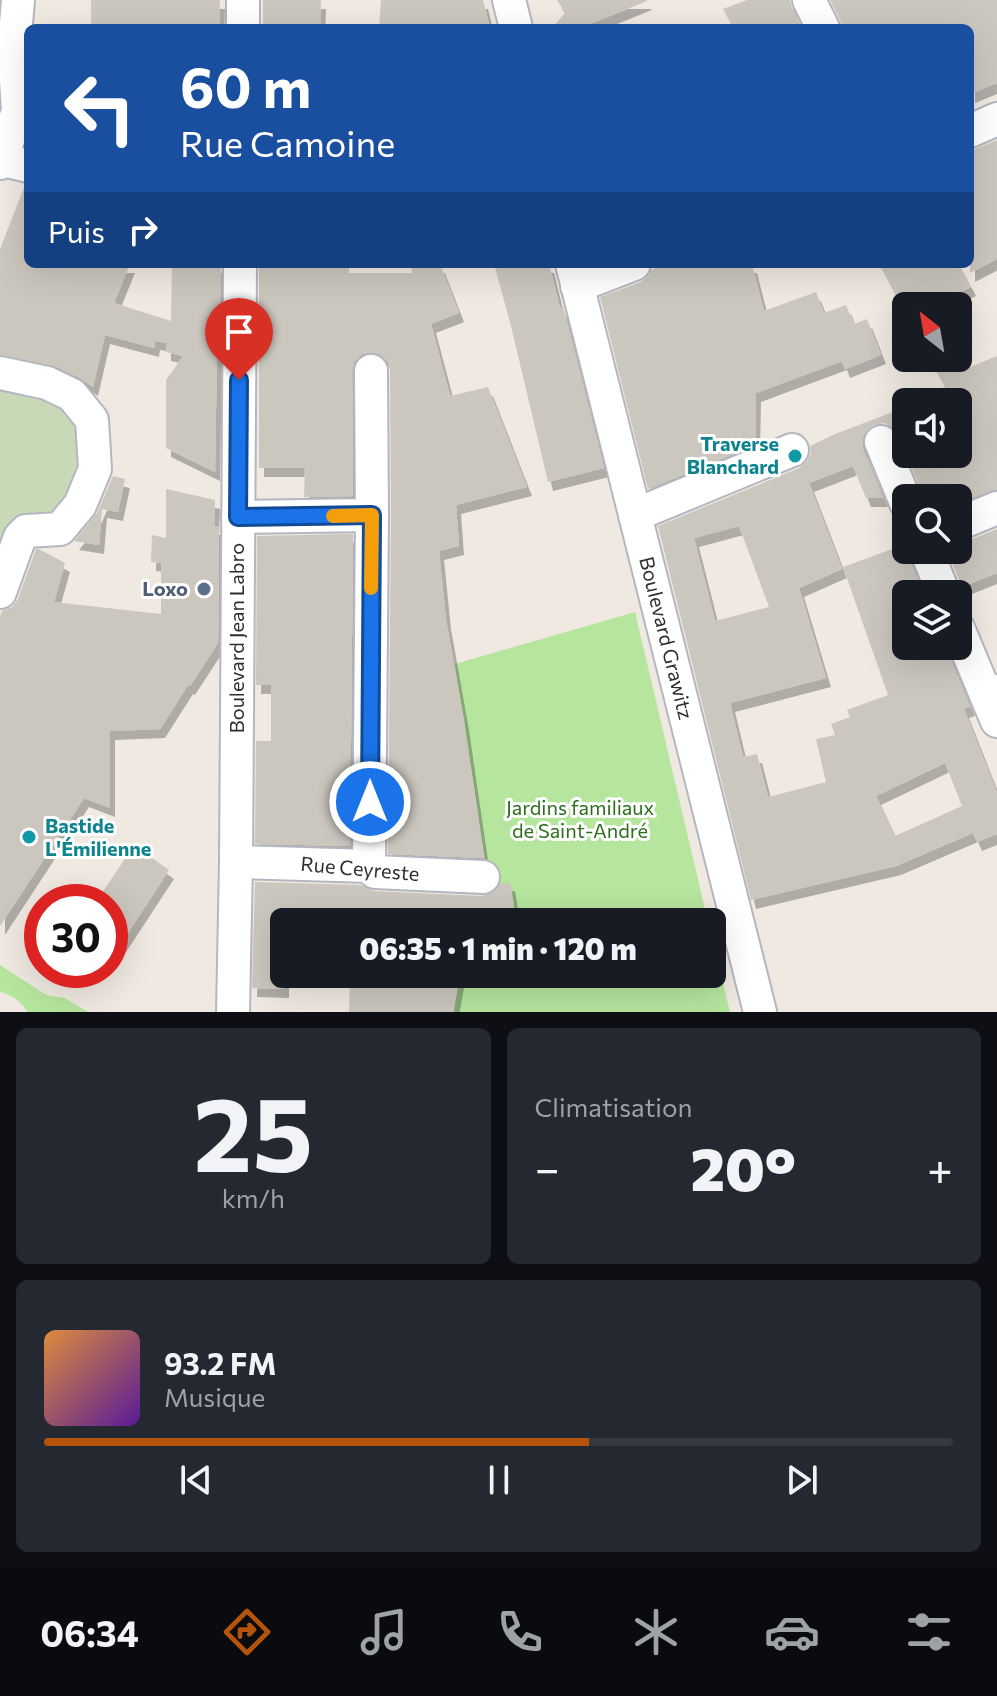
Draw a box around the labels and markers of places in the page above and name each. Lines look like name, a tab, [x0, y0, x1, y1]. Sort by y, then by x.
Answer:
pin	[205, 298, 273, 380]
place label: Traverse Blanchard	[687, 431, 779, 478]
marker: Traverse Blanchard	[786, 447, 804, 465]
place label: Loxo	[142, 576, 188, 600]
marker: Loxo	[195, 580, 213, 598]
place label: Bastide L'Émilienne	[45, 813, 151, 860]
marker: Bastide L'Émilienne	[20, 828, 38, 846]

